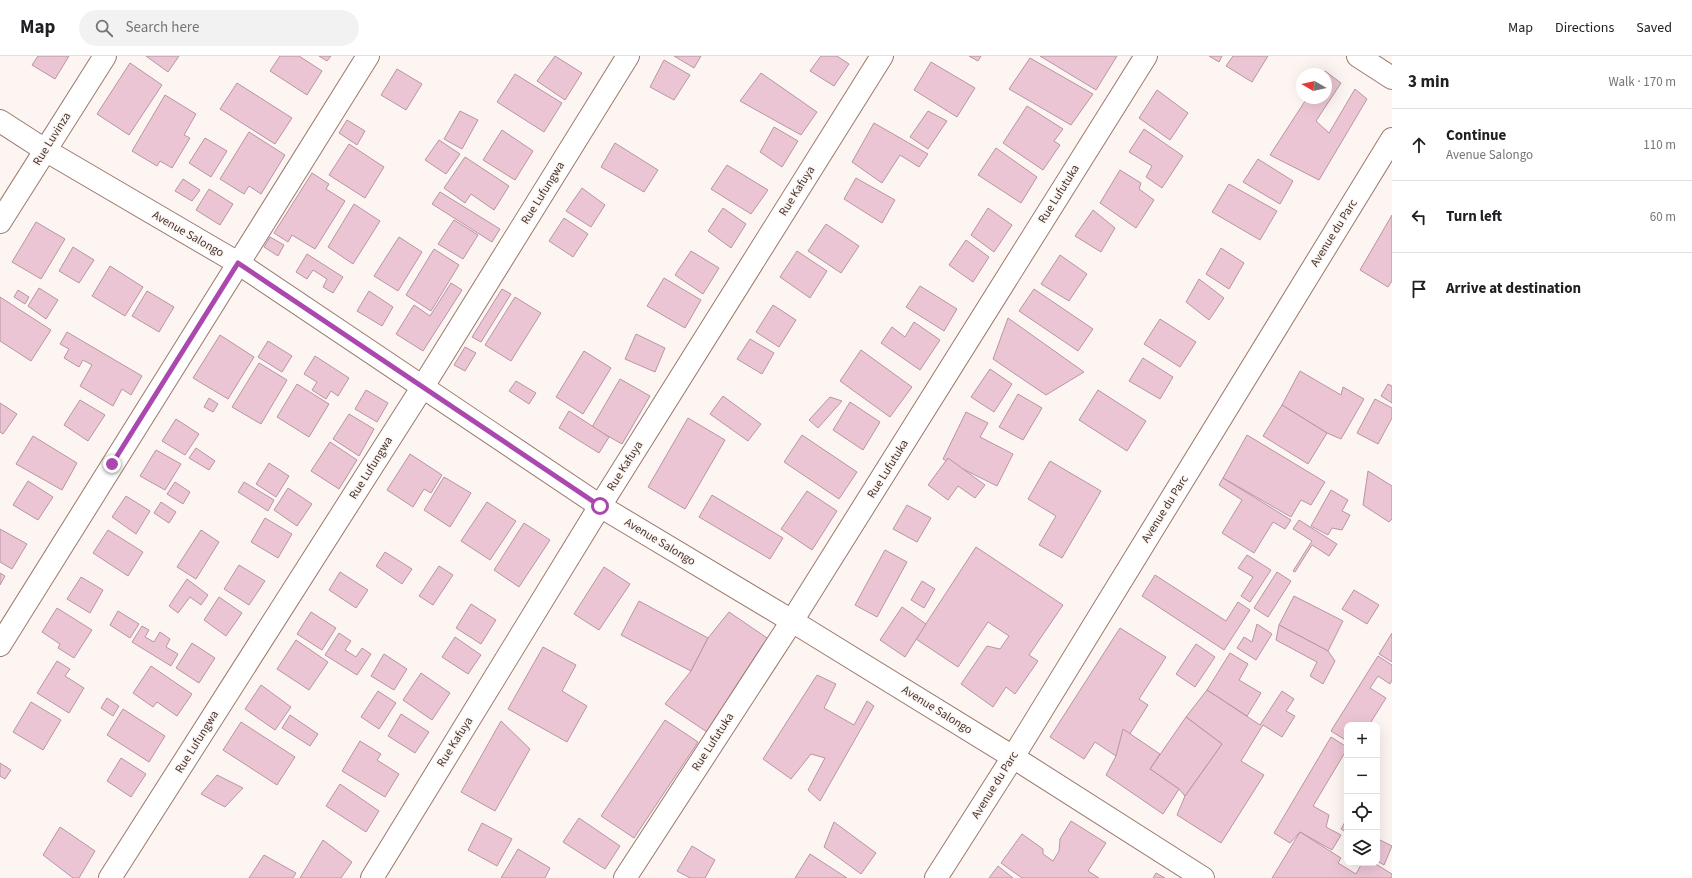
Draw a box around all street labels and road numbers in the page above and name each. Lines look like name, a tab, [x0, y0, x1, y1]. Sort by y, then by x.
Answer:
street label: Rue Luvinza	[29, 109, 75, 169]
street label: Rue Lufungwa	[517, 158, 569, 228]
street label: Rue Lufutuka	[1034, 161, 1084, 227]
street label: Rue Kafuya	[775, 163, 819, 219]
street label: Avenue du Parc	[1306, 195, 1362, 270]
street label: Avenue Salongo	[149, 207, 227, 261]
street label: Rue Lufungwa	[345, 433, 397, 503]
street label: Rue Lufutuka	[863, 436, 913, 502]
street label: Rue Kafuya	[603, 438, 647, 494]
street label: Avenue du Parc	[1137, 471, 1193, 546]
street label: Avenue Salongo	[621, 514, 699, 570]
street label: Avenue Salongo	[898, 681, 976, 739]
street label: Rue Lufungwa	[171, 707, 223, 777]
street label: Rue Lufutuka	[688, 710, 738, 774]
street label: Rue Kafuya	[433, 714, 477, 770]
street label: Avenue du Parc	[967, 747, 1023, 822]

